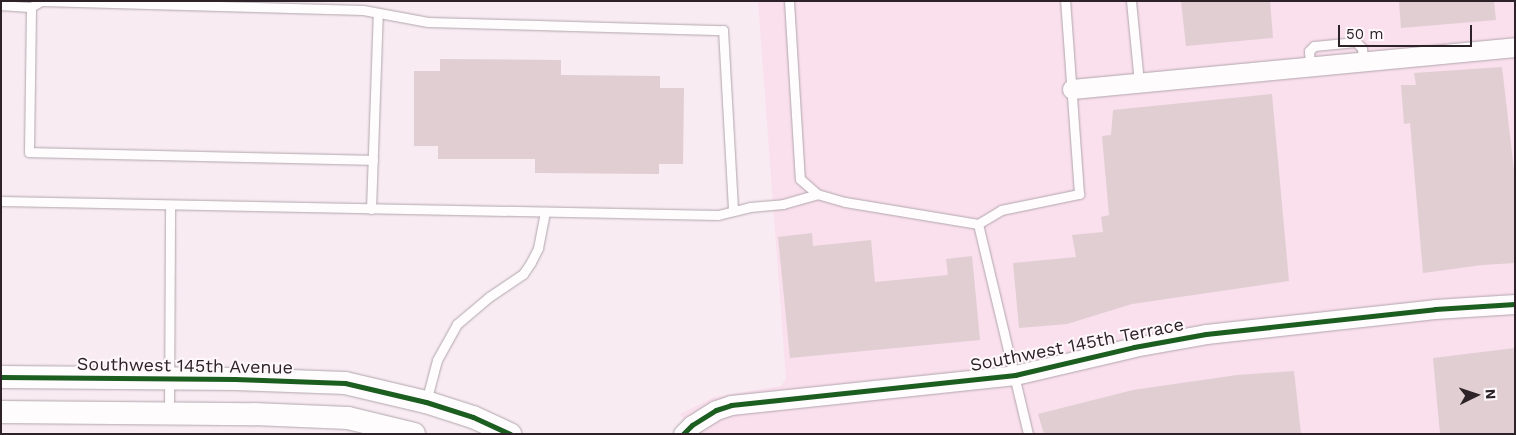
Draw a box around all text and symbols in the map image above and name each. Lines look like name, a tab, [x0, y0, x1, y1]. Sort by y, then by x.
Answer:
scale bar	[1341, 15, 1475, 47]
text: 50 m	[1346, 25, 1383, 43]
street label: Southwest 145th Terrace	[968, 314, 1186, 376]
street label: Southwest 145th Avenue	[76, 353, 294, 379]
north arrow	[1451, 370, 1501, 420]
text: N	[1483, 388, 1499, 400]

